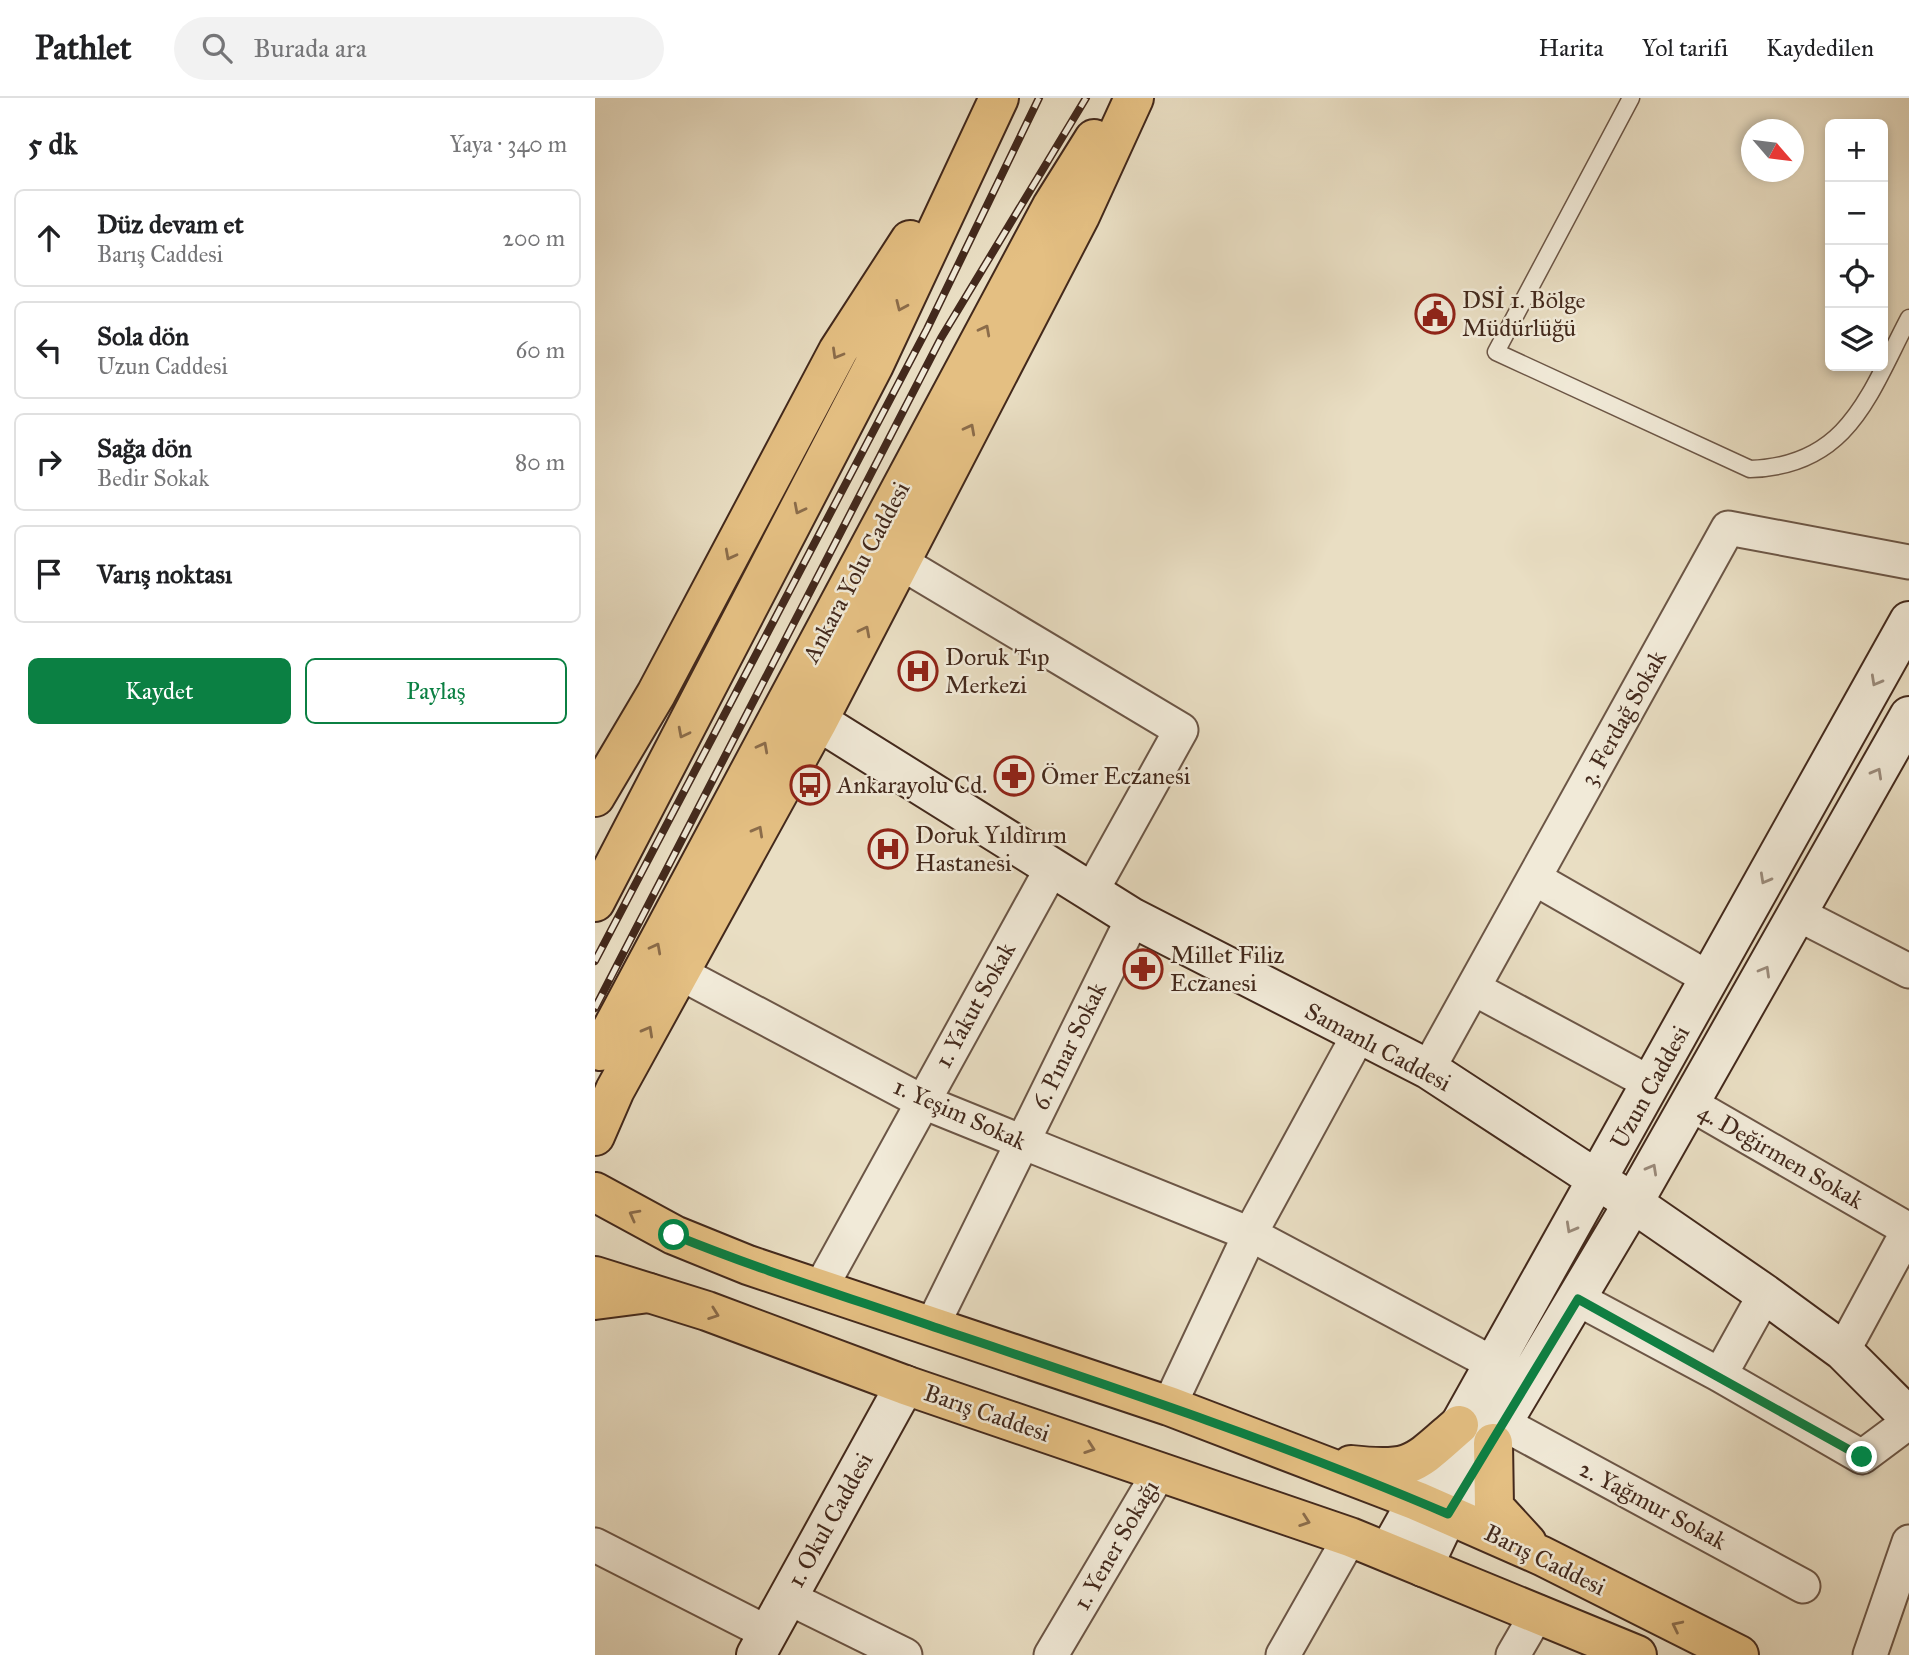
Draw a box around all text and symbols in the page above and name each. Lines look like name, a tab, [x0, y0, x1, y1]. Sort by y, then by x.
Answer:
search box	[174, 17, 664, 80]
text: Pathlet	[35, 28, 132, 68]
icon: search	[198, 29, 236, 67]
text: Burada ara	[254, 32, 367, 64]
text: Harita	[1539, 33, 1604, 63]
text: Yol tarifi	[1642, 33, 1728, 63]
text: Kaydedilen	[1766, 33, 1874, 63]
north arrow	[1741, 119, 1804, 182]
map controls	[1825, 119, 1888, 371]
button: +	[1825, 119, 1888, 182]
text: 5 dk	[28, 126, 77, 162]
text: Yaya · 340 m	[449, 130, 567, 158]
button: −	[1825, 182, 1888, 245]
text: Düz devam et	[97, 208, 244, 240]
icon: ahead	[30, 219, 68, 257]
text: 200 m	[503, 224, 565, 252]
text: Barış Caddesi	[97, 240, 223, 268]
button: locate	[1825, 245, 1888, 308]
place label: DSİ 1. Bölge Müdürlüğü	[1462, 285, 1586, 343]
public building icon: DSİ 1. Bölge Müdürlüğü	[1414, 293, 1456, 335]
one-way arrow	[895, 299, 909, 311]
button: layers	[1825, 308, 1888, 371]
text: Sola dön	[97, 320, 189, 352]
one-way arrow	[977, 325, 990, 337]
icon: left	[30, 331, 68, 369]
text: 60 m	[516, 336, 565, 364]
one-way arrow	[832, 347, 845, 359]
text: Uzun Caddesi	[97, 352, 228, 380]
one-way arrow	[961, 424, 975, 436]
text: Sağa dön	[97, 432, 192, 464]
icon: right	[30, 443, 68, 481]
text: 80 m	[515, 448, 565, 476]
text: Bedir Sokak	[97, 464, 209, 492]
street label: Ankara Yolu Caddesi	[795, 476, 917, 669]
one-way arrow	[794, 502, 808, 514]
one-way arrow	[725, 548, 738, 560]
icon: arrive	[30, 555, 68, 593]
text: Varış noktası	[97, 558, 232, 590]
one-way arrow	[856, 625, 870, 638]
place label: Doruk Tıp Merkezi	[945, 642, 1049, 700]
street label: 3. Ferdağ Sokak	[1573, 644, 1673, 791]
hospital icon: Doruk Tıp Merkezi	[897, 650, 939, 692]
button: Kaydet	[28, 658, 291, 724]
button: Paylaş	[305, 658, 567, 724]
one-way arrow	[1871, 673, 1884, 686]
one-way arrow	[678, 725, 691, 738]
one-way arrow	[754, 742, 768, 754]
pharmacy icon: Ömer Eczanesi	[993, 755, 1035, 797]
place label: Ömer Eczanesi	[1041, 761, 1191, 791]
bus stop icon: Ankarayolu Cd.	[789, 764, 831, 806]
one-way arrow	[1869, 768, 1882, 780]
place label: Ankarayolu Cd.	[836, 770, 987, 800]
place label: Doruk Yıldırım Hastanesi	[915, 820, 1067, 878]
one-way arrow	[750, 826, 763, 838]
hospital icon: Doruk Yıldırım Hastanesi	[867, 828, 909, 870]
one-way arrow	[1760, 872, 1773, 885]
street label: 1. Yakut Sokak	[928, 936, 1022, 1073]
place label: Millet Filiz Eczanesi	[1170, 940, 1284, 998]
one-way arrow	[647, 943, 661, 955]
pharmacy icon: Millet Filiz Eczanesi	[1122, 948, 1164, 990]
one-way arrow	[1757, 966, 1770, 978]
street label: 6. Pınar Sokak	[1025, 976, 1113, 1115]
street label: Samanlı Caddesi	[1300, 996, 1457, 1098]
street label: Uzun Caddesi	[1604, 1020, 1696, 1154]
one-way arrow	[640, 1025, 653, 1038]
street label: 1. Yeşim Sokak	[889, 1071, 1032, 1157]
street label: 4. Değirmen Sokak	[1693, 1096, 1870, 1216]
one-way arrow	[1644, 1164, 1657, 1176]
one-way arrow	[629, 1210, 641, 1223]
route start	[658, 1219, 689, 1250]
one-way arrow	[1566, 1221, 1579, 1233]
one-way arrow	[708, 1306, 720, 1320]
street label: Barış Caddesi	[920, 1377, 1054, 1449]
one-way arrow	[1083, 1440, 1096, 1454]
route end	[1846, 1441, 1877, 1472]
street label: 1. Okul Caddesi	[781, 1447, 880, 1593]
street label: 2. Yağmur Sokak	[1574, 1454, 1733, 1557]
street label: 1. Yener Sokağı	[1067, 1474, 1166, 1615]
one-way arrow	[1299, 1513, 1311, 1527]
street label: Barış Caddesi	[1479, 1518, 1611, 1602]
one-way arrow	[1672, 1620, 1684, 1634]

